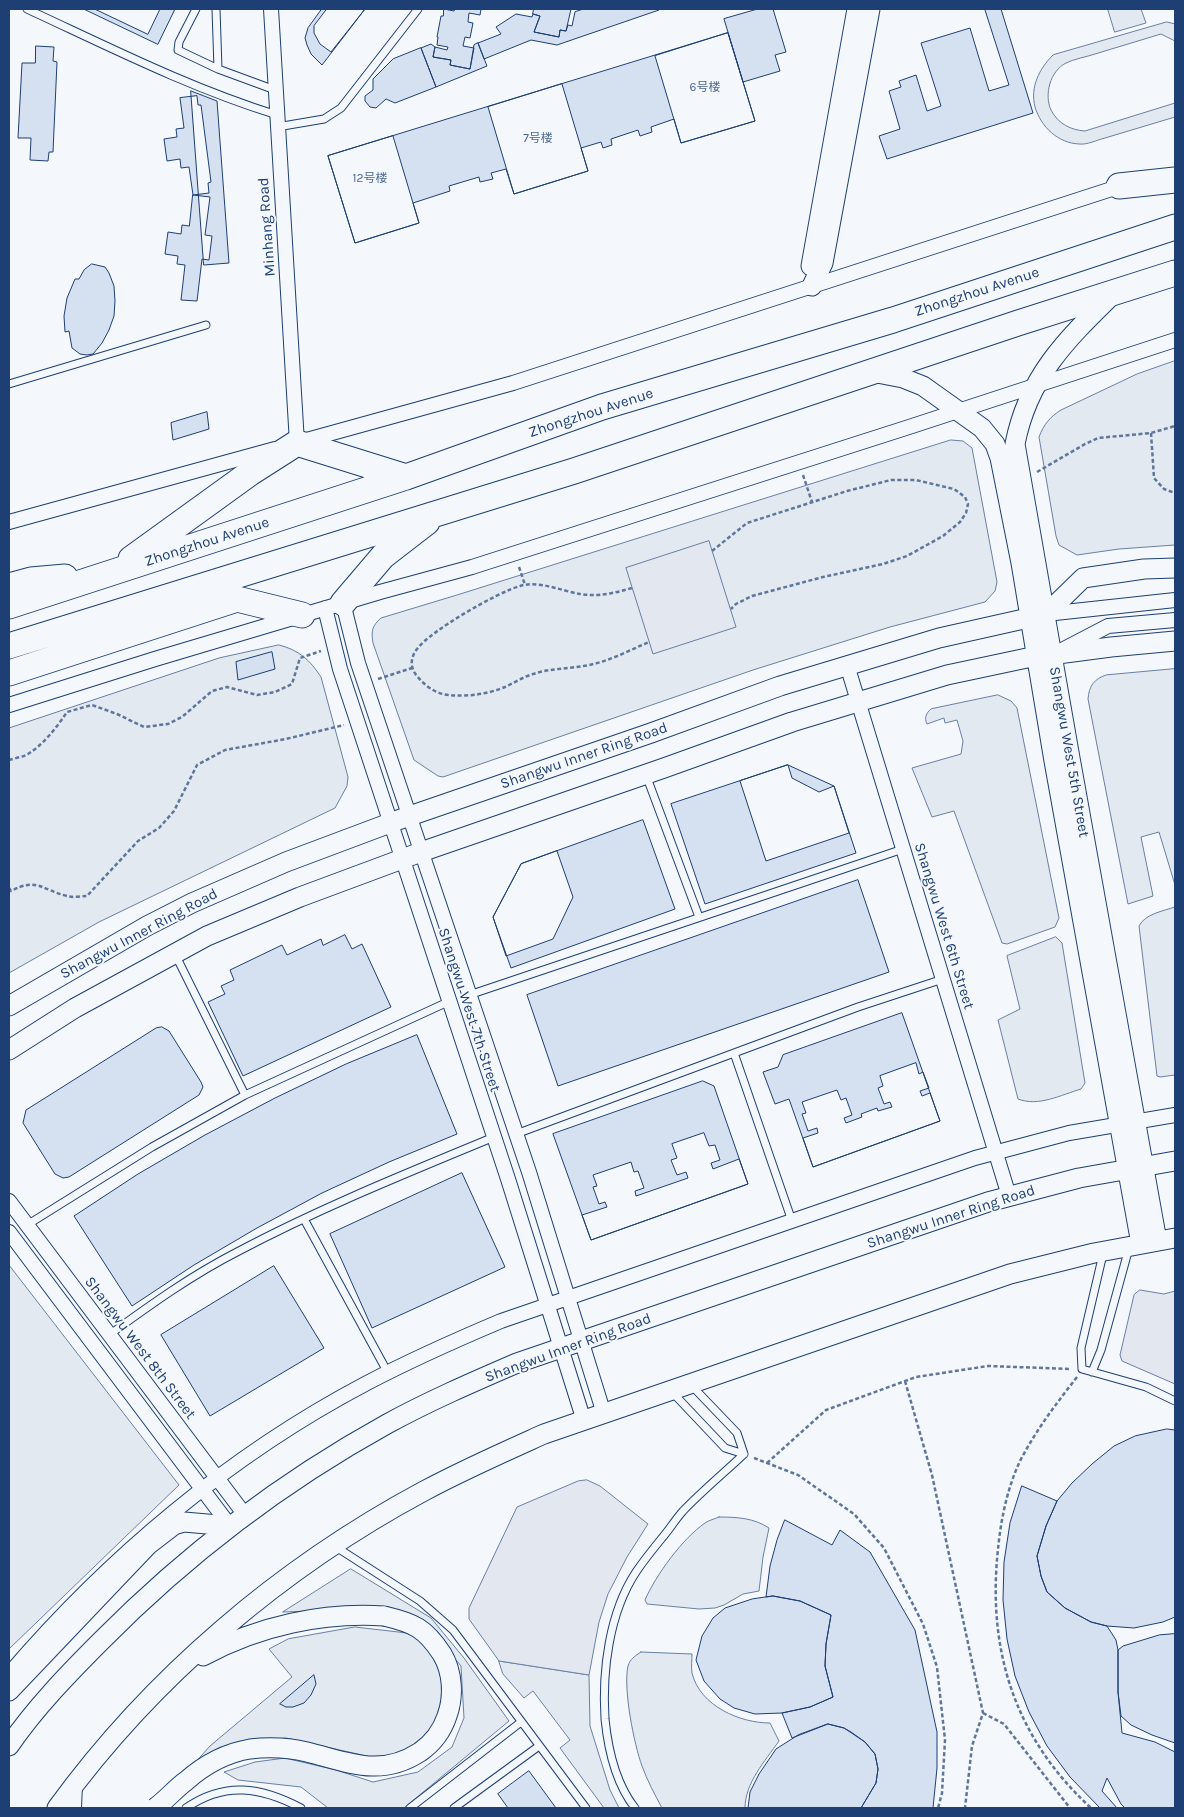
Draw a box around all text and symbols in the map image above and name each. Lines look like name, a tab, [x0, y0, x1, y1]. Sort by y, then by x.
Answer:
house number: 6号楼	[690, 81, 720, 95]
house number: 7号楼	[523, 132, 553, 146]
house number: 12号楼	[353, 172, 387, 186]
street label: Minhang Road	[255, 177, 279, 277]
street label: Zhongzhou Avenue	[912, 263, 1042, 321]
street label: Zhongzhou Avenue	[526, 384, 656, 442]
street label: Zhongzhou Avenue	[142, 513, 272, 571]
street label: Shangwu West 5th Street	[1045, 665, 1093, 839]
street label: Shangwu Inner Ring Road	[498, 719, 670, 793]
street label: Shangwu West 6th Street	[910, 841, 978, 1011]
street label: Shangwu Inner Ring Road	[57, 885, 221, 983]
street label: Shangwu West 7th Street	[434, 926, 504, 1094]
street label: Shangwu Inner Ring Road	[865, 1181, 1037, 1253]
street label: Shangwu West 8th Street	[81, 1273, 199, 1423]
street label: Shangwu Inner Ring Road	[482, 1310, 654, 1386]

